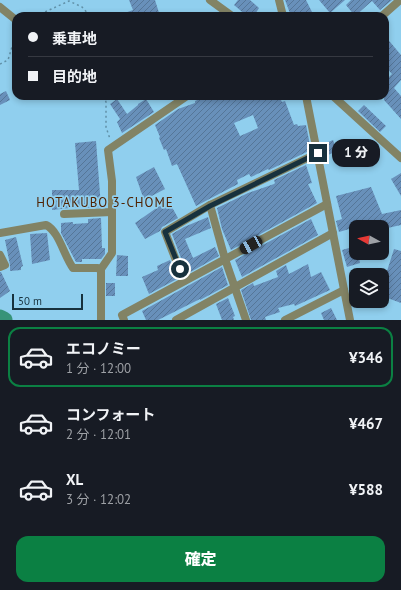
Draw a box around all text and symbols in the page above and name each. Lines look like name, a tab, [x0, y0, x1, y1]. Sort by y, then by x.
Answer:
text: 乗車地	[52, 29, 97, 48]
text: 目的地	[52, 67, 97, 86]
callout: 1 分	[332, 139, 380, 167]
route end	[309, 144, 327, 162]
text: 1 分	[344, 144, 368, 161]
district label: HOTAKUBO 3-CHOME	[36, 194, 174, 211]
north arrow	[349, 220, 389, 260]
map controls	[349, 220, 389, 308]
car	[238, 234, 264, 256]
route start	[171, 260, 189, 278]
button: layers	[349, 268, 389, 308]
scale bar	[12, 292, 83, 311]
text: 50 m	[18, 294, 42, 308]
icon: car	[18, 339, 54, 375]
text: エコノミー	[66, 339, 141, 358]
text: ¥346	[349, 348, 383, 367]
text: 1 分 · 12:00	[66, 360, 131, 377]
icon: car	[18, 405, 54, 441]
text: コンフォート	[66, 405, 156, 424]
text: ¥467	[349, 414, 383, 433]
text: 2 分 · 12:01	[66, 426, 131, 443]
text: XL	[66, 470, 83, 489]
icon: car	[18, 471, 54, 507]
text: ¥588	[349, 480, 383, 499]
text: 3 分 · 12:02	[66, 491, 131, 508]
button: 確定	[16, 536, 385, 582]

